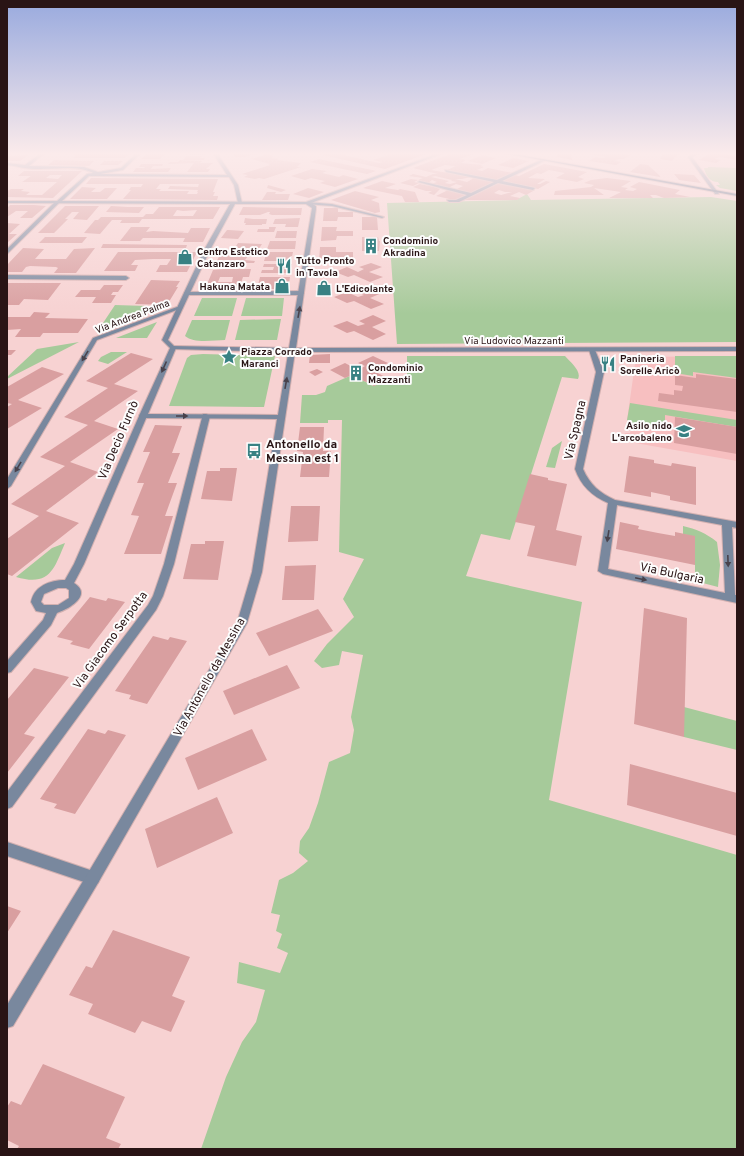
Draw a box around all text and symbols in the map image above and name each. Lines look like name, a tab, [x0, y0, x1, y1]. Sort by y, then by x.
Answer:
place label: Condominio Akradina	[383, 235, 439, 260]
building icon: Condominio Akradina	[362, 237, 380, 255]
place label: Centro Estetico Catanzaro	[197, 246, 269, 271]
shop icon: Centro Estetico Catanzaro	[176, 248, 194, 266]
place label: Tutto Pronto in Tavola	[296, 255, 355, 280]
restaurant icon: Tutto Pronto in Tavola	[275, 257, 293, 275]
shop icon: Hakuna Matata	[273, 277, 291, 295]
shop icon: L'Edicolante	[315, 279, 333, 297]
place label: Hakuna Matata	[200, 281, 270, 294]
place label: L'Edicolante	[336, 283, 394, 296]
street label: Via Andrea Palma	[93, 297, 172, 338]
one-way arrow	[296, 305, 302, 318]
street label: Via Ludovico Mazzanti	[464, 335, 564, 348]
place label: Piazza Corrado Maranci	[241, 346, 312, 371]
place icon: Piazza Corrado Maranci	[220, 348, 238, 366]
one-way arrow	[82, 350, 89, 362]
place label: Panineria Sorelle Aricò	[620, 353, 680, 378]
restaurant icon: Panineria Sorelle Aricò	[599, 355, 617, 373]
one-way arrow	[161, 361, 167, 373]
place label: Condominio Mazzanti	[368, 362, 424, 387]
building icon: Condominio Mazzanti	[347, 364, 365, 382]
one-way arrow	[283, 377, 289, 389]
street label: Via Decio Furnò	[95, 398, 143, 483]
street label: Via Spagna	[561, 399, 591, 462]
one-way arrow	[176, 413, 189, 419]
place label: Asilo nido L'arcobaleno	[612, 420, 672, 445]
school or university icon: Asilo nido L'arcobaleno	[675, 422, 693, 440]
place label: Antonello da Messina est 1	[266, 437, 339, 467]
bus stop icon: Antonello da Messina est 1	[245, 442, 263, 460]
one-way arrow	[15, 461, 22, 473]
one-way arrow	[605, 530, 611, 543]
one-way arrow	[725, 555, 732, 567]
street label: Via Bulgaria	[638, 559, 705, 589]
one-way arrow	[635, 577, 647, 583]
street label: Via Giacomo Serpotta	[70, 588, 152, 693]
street label: Via Antonello da Messina	[170, 615, 249, 740]

